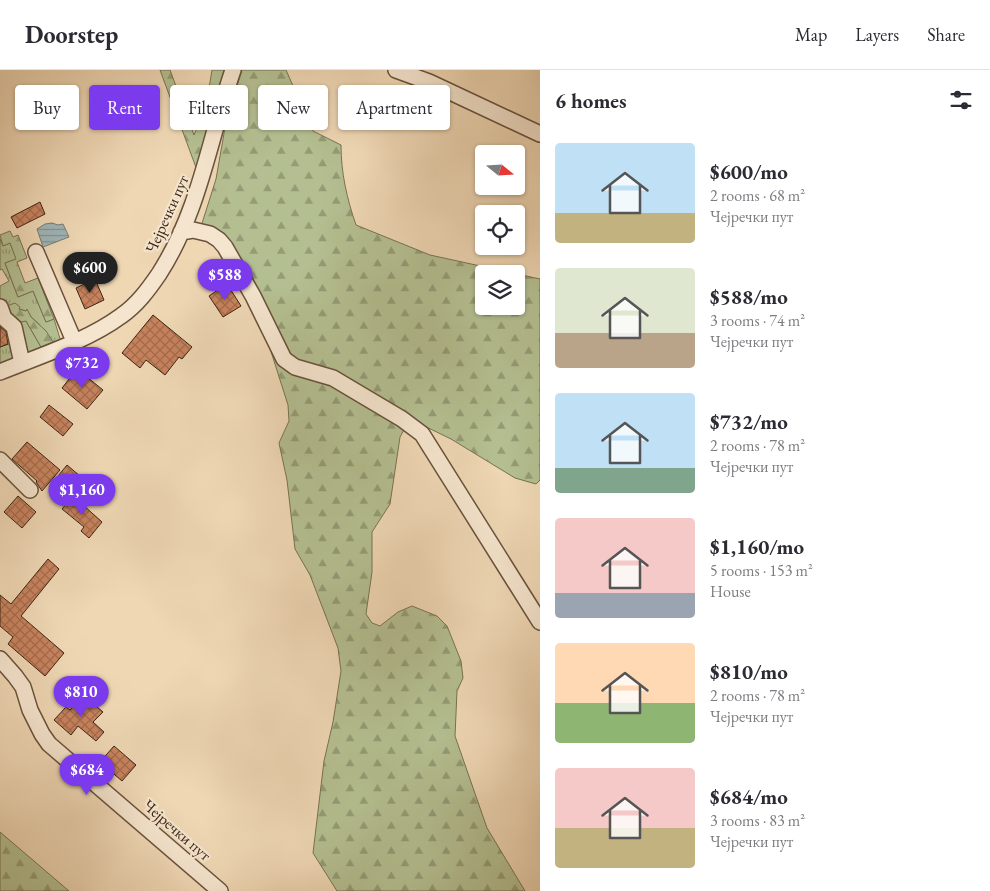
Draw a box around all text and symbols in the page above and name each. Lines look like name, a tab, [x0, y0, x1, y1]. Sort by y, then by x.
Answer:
text: Doorstep	[25, 19, 118, 50]
text: Map	[795, 23, 827, 46]
text: Layers	[855, 23, 899, 46]
text: Share	[927, 23, 965, 46]
chip: Buy	[15, 85, 79, 130]
chip: Rent	[89, 85, 160, 130]
chip: Filters	[170, 85, 248, 130]
chip: New	[258, 85, 328, 130]
chip: Apartment	[338, 85, 450, 130]
icon: filters	[947, 86, 975, 114]
text: 6 homes	[555, 87, 627, 114]
north arrow	[475, 145, 525, 195]
map controls	[475, 145, 525, 315]
text: $600/mo	[710, 158, 788, 185]
icon: home	[595, 163, 655, 223]
street label: Чејречки пут	[140, 171, 194, 256]
text: 2 rooms · 68 m²	[710, 185, 805, 206]
button: locate	[475, 205, 525, 255]
text: Чејречки пут	[710, 206, 793, 227]
pin: $600	[60, 252, 120, 294]
text: $600	[74, 257, 106, 278]
pin: $588	[195, 258, 255, 301]
text: $588	[209, 264, 241, 285]
button: layers	[475, 265, 525, 315]
text: $588/mo	[710, 283, 788, 310]
icon: home	[595, 288, 655, 348]
text: 3 rooms · 74 m²	[710, 310, 805, 331]
text: Чејречки пут	[710, 331, 793, 352]
pin: $732	[52, 346, 112, 389]
text: $732	[66, 352, 98, 373]
text: $732/mo	[710, 408, 788, 435]
icon: home	[595, 413, 655, 473]
text: 2 rooms · 78 m²	[710, 435, 805, 456]
text: Чејречки пут	[710, 456, 793, 477]
pin: $1,160	[41, 474, 123, 516]
text: $1,160	[59, 479, 105, 500]
text: $1,160/mo	[710, 533, 804, 560]
icon: home	[595, 538, 655, 598]
text: 5 rooms · 153 m²	[710, 560, 813, 581]
text: House	[710, 581, 751, 602]
text: $810/mo	[710, 658, 788, 685]
icon: home	[595, 663, 655, 723]
pin: $810	[51, 676, 111, 718]
text: $810	[65, 681, 97, 702]
text: 2 rooms · 78 m²	[710, 685, 805, 706]
text: Чејречки пут	[710, 706, 793, 727]
pin: $684	[57, 754, 117, 796]
text: $684	[71, 759, 103, 780]
text: $684/mo	[710, 783, 788, 810]
icon: home	[595, 788, 655, 848]
street label: Чејречки пут	[139, 795, 216, 866]
text: 3 rooms · 83 m²	[710, 810, 805, 831]
text: Чејречки пут	[710, 831, 793, 852]

